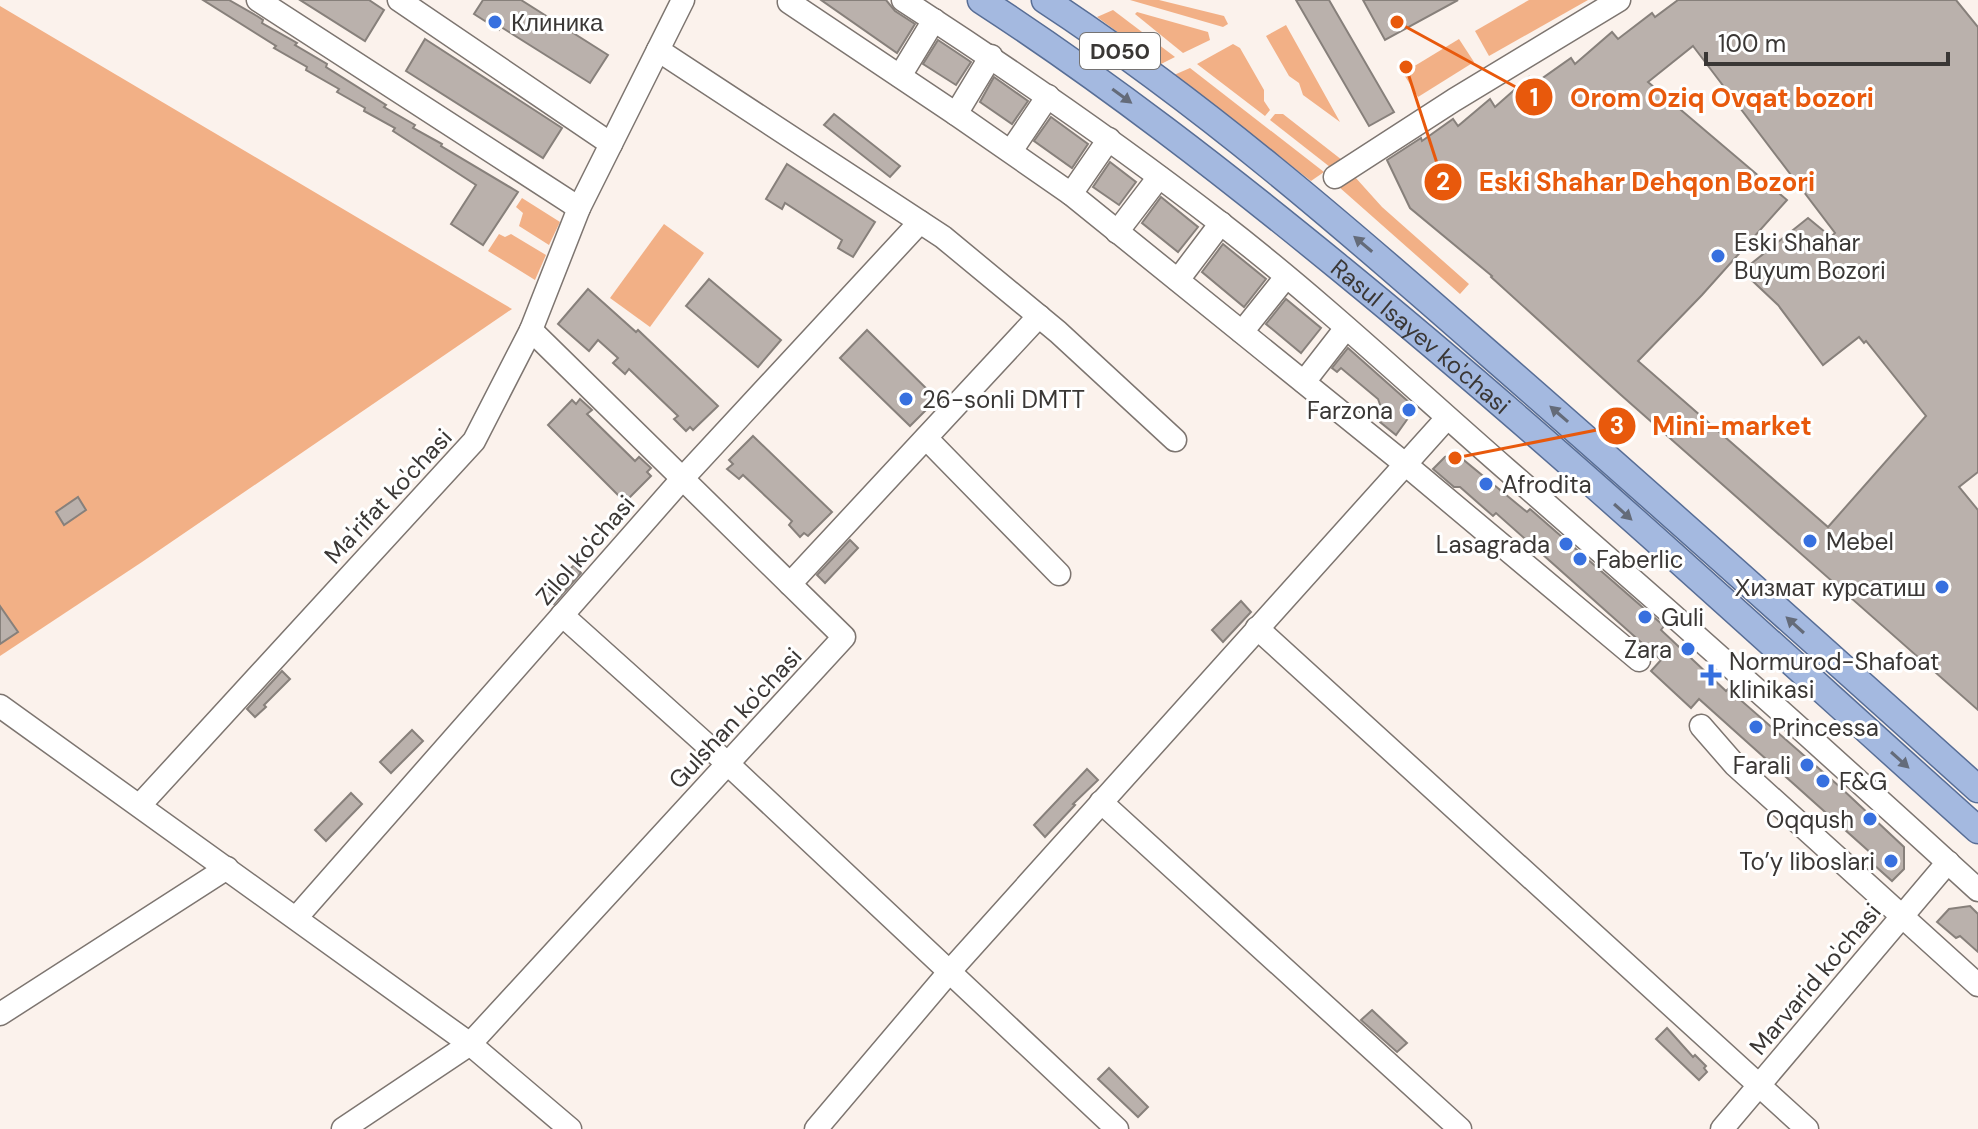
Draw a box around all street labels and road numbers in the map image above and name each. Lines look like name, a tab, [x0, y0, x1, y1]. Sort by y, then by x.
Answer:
road number: D050	[1080, 33, 1160, 69]
street label: Rasul Isayev ko'chasi	[1325, 252, 1517, 420]
street label: Ma'rifat ko'chasi	[318, 422, 458, 570]
street label: Zilol ko'chasi	[529, 489, 641, 611]
street label: Gulshan ko'chasi	[662, 641, 808, 795]
street label: Marvarid ko'chasi	[1742, 897, 1888, 1061]

